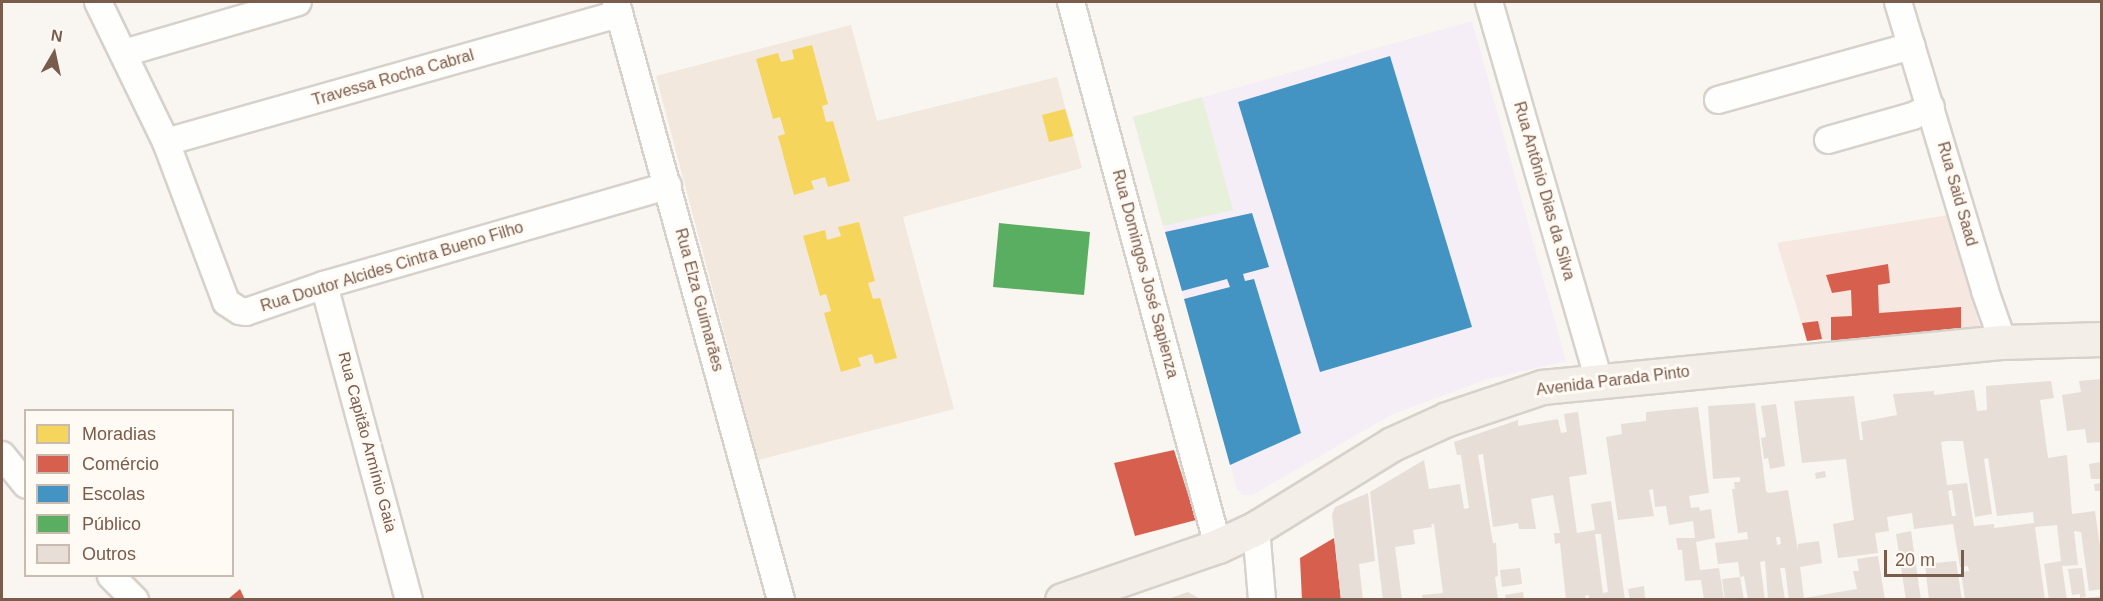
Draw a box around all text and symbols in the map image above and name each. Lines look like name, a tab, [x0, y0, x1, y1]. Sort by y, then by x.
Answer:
north arrow	[24, 24, 84, 84]
text: N	[50, 26, 64, 45]
street label: Travessa Rocha Cabral	[310, 46, 476, 110]
street label: Rua Antônio Dias da Silva	[1509, 99, 1579, 283]
street label: Rua Said Saad	[1933, 140, 1981, 248]
street label: Rua Domingos José Sapienza	[1108, 168, 1182, 380]
street label: Rua Doutor Alcides Cintra Bueno Filho	[258, 218, 526, 316]
street label: Rua Elza Guimarães	[671, 226, 727, 374]
street label: Rua Capitão Armínio Gaia	[334, 349, 400, 535]
street label: Avenida Parada Pinto	[1535, 362, 1691, 400]
legend	[24, 409, 234, 577]
text: Moradias	[82, 424, 156, 444]
text: Comércio	[82, 454, 159, 474]
text: Escolas	[82, 484, 145, 504]
text: Público	[82, 514, 141, 534]
scale bar	[1887, 538, 1966, 576]
text: Outros	[82, 544, 136, 564]
text: 20 m	[1895, 550, 1935, 570]

